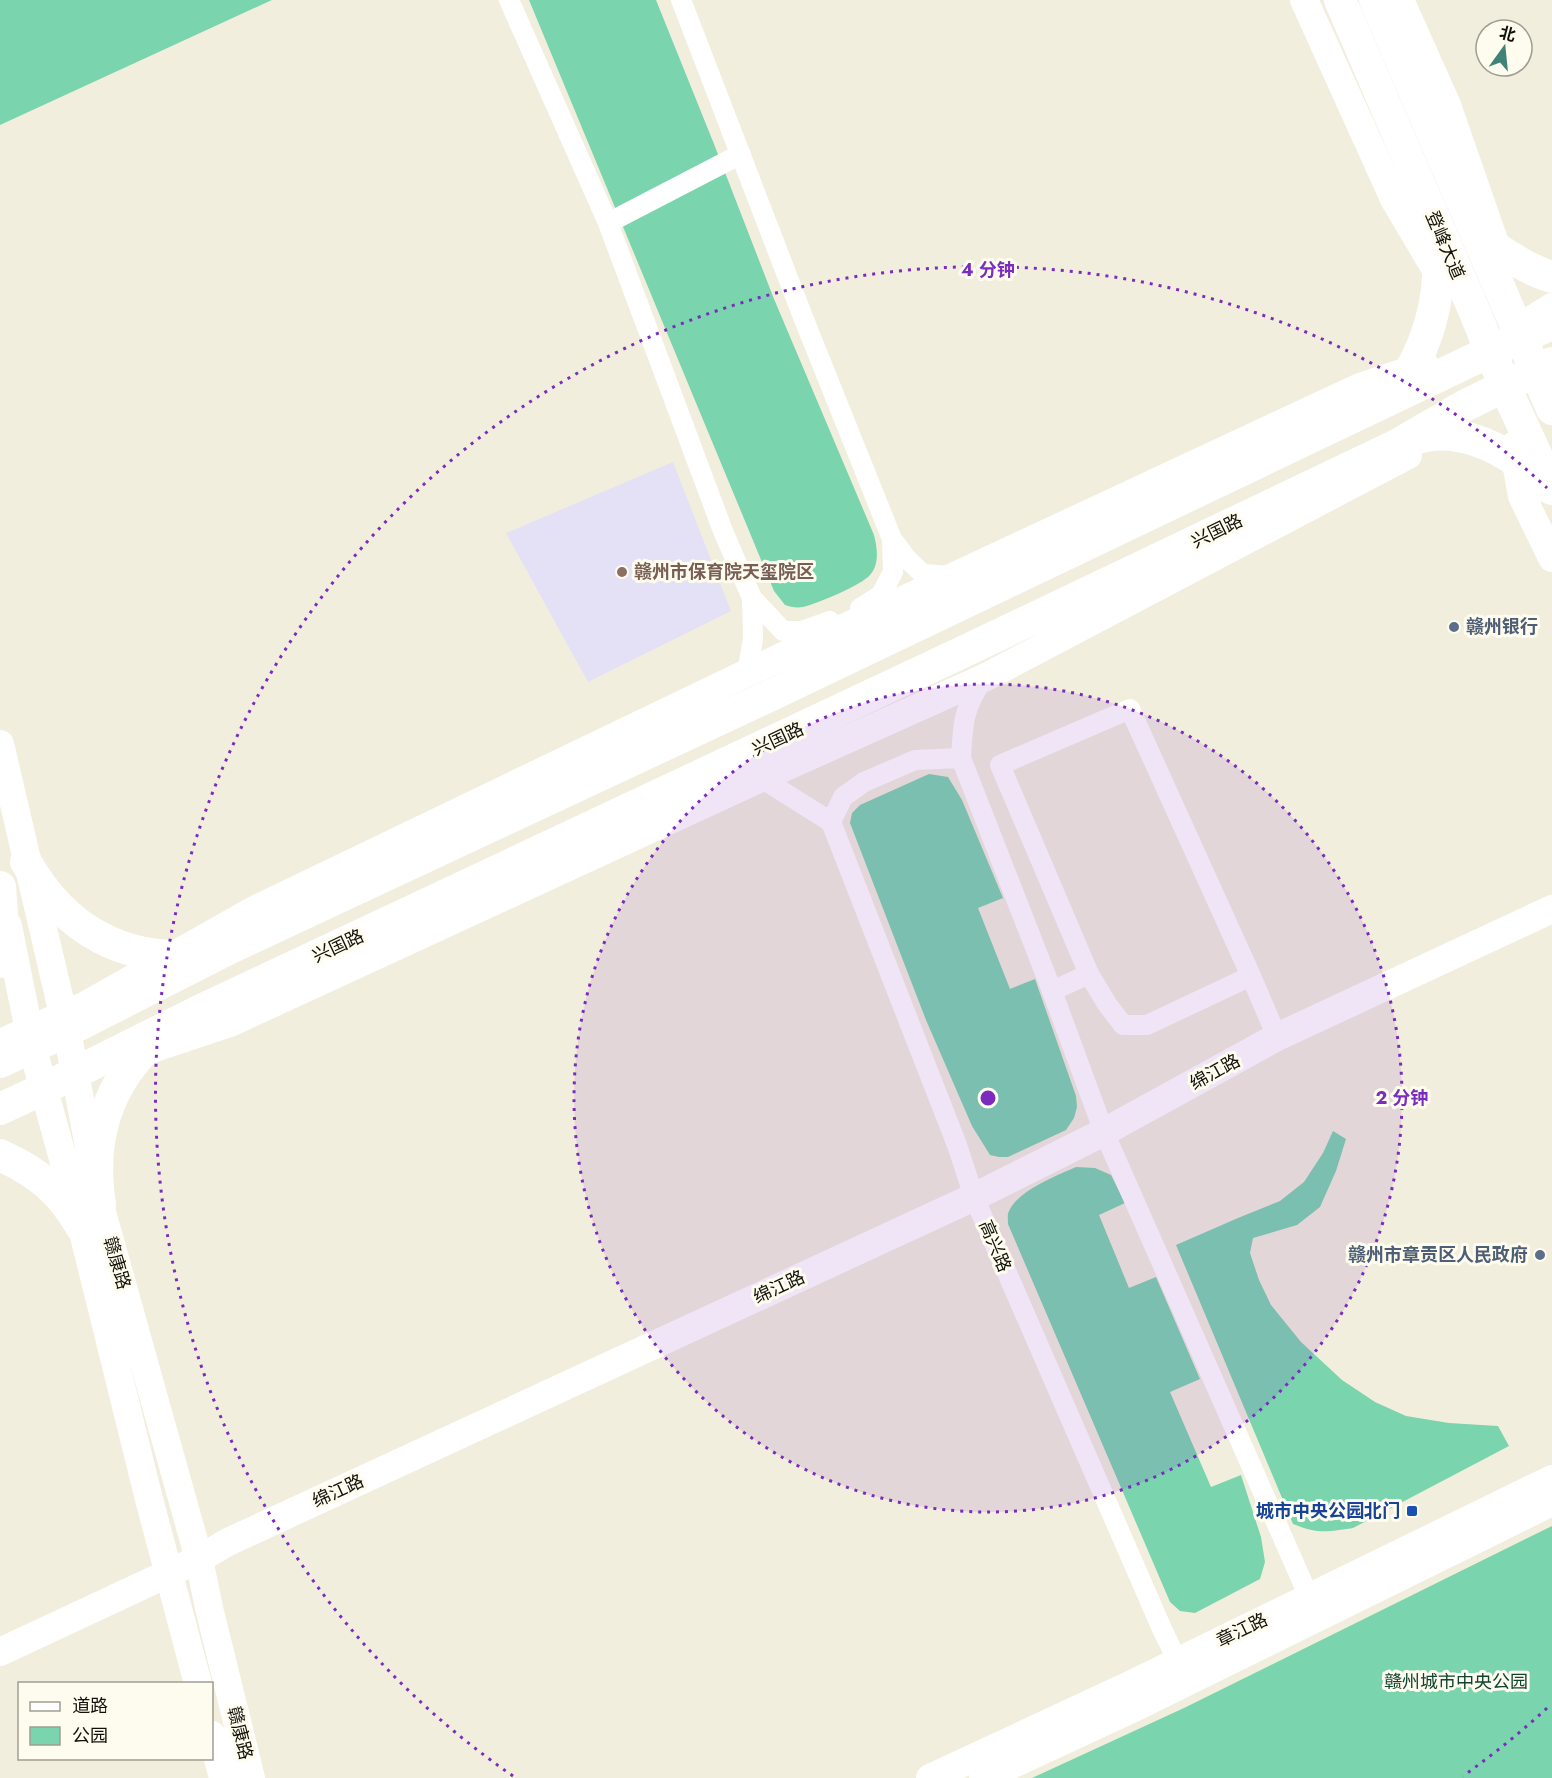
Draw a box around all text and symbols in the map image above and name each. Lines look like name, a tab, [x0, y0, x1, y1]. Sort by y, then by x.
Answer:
north arrow	[1474, 18, 1534, 78]
text: 北	[1497, 21, 1518, 47]
street label: 登峰大道	[1419, 207, 1471, 283]
text: 4 分钟	[961, 257, 1015, 283]
street label: 兴国路	[1187, 507, 1247, 555]
place label: 赣州市保育院天玺院区	[634, 559, 814, 585]
marker: 赣州市保育院天玺院区	[615, 565, 629, 579]
place label: 赣州银行	[1466, 614, 1538, 640]
marker: 赣州银行	[1447, 620, 1461, 634]
street label: 兴国路	[748, 716, 808, 762]
street label: 兴国路	[308, 923, 368, 969]
street label: 绵江路	[1185, 1048, 1245, 1096]
text: 2 分钟	[1375, 1085, 1429, 1111]
centre of rings	[978, 1088, 998, 1108]
street label: 高兴路	[972, 1216, 1018, 1276]
street label: 赣康路	[97, 1233, 137, 1293]
place label: 赣州市章贡区人民政府	[1348, 1242, 1528, 1268]
marker: 赣州市章贡区人民政府	[1533, 1248, 1547, 1262]
street label: 绵江路	[749, 1264, 809, 1310]
street label: 绵江路	[308, 1468, 368, 1514]
place label: 城市中央公园北门	[1256, 1498, 1400, 1524]
marker: 城市中央公园北门	[1405, 1504, 1419, 1518]
street label: 章江路	[1212, 1606, 1272, 1654]
park label: 赣州城市中央公园	[1384, 1669, 1528, 1695]
legend	[18, 1682, 213, 1760]
text: 道路	[72, 1693, 108, 1719]
street label: 赣康路	[221, 1704, 259, 1762]
text: 公园	[72, 1723, 108, 1749]

